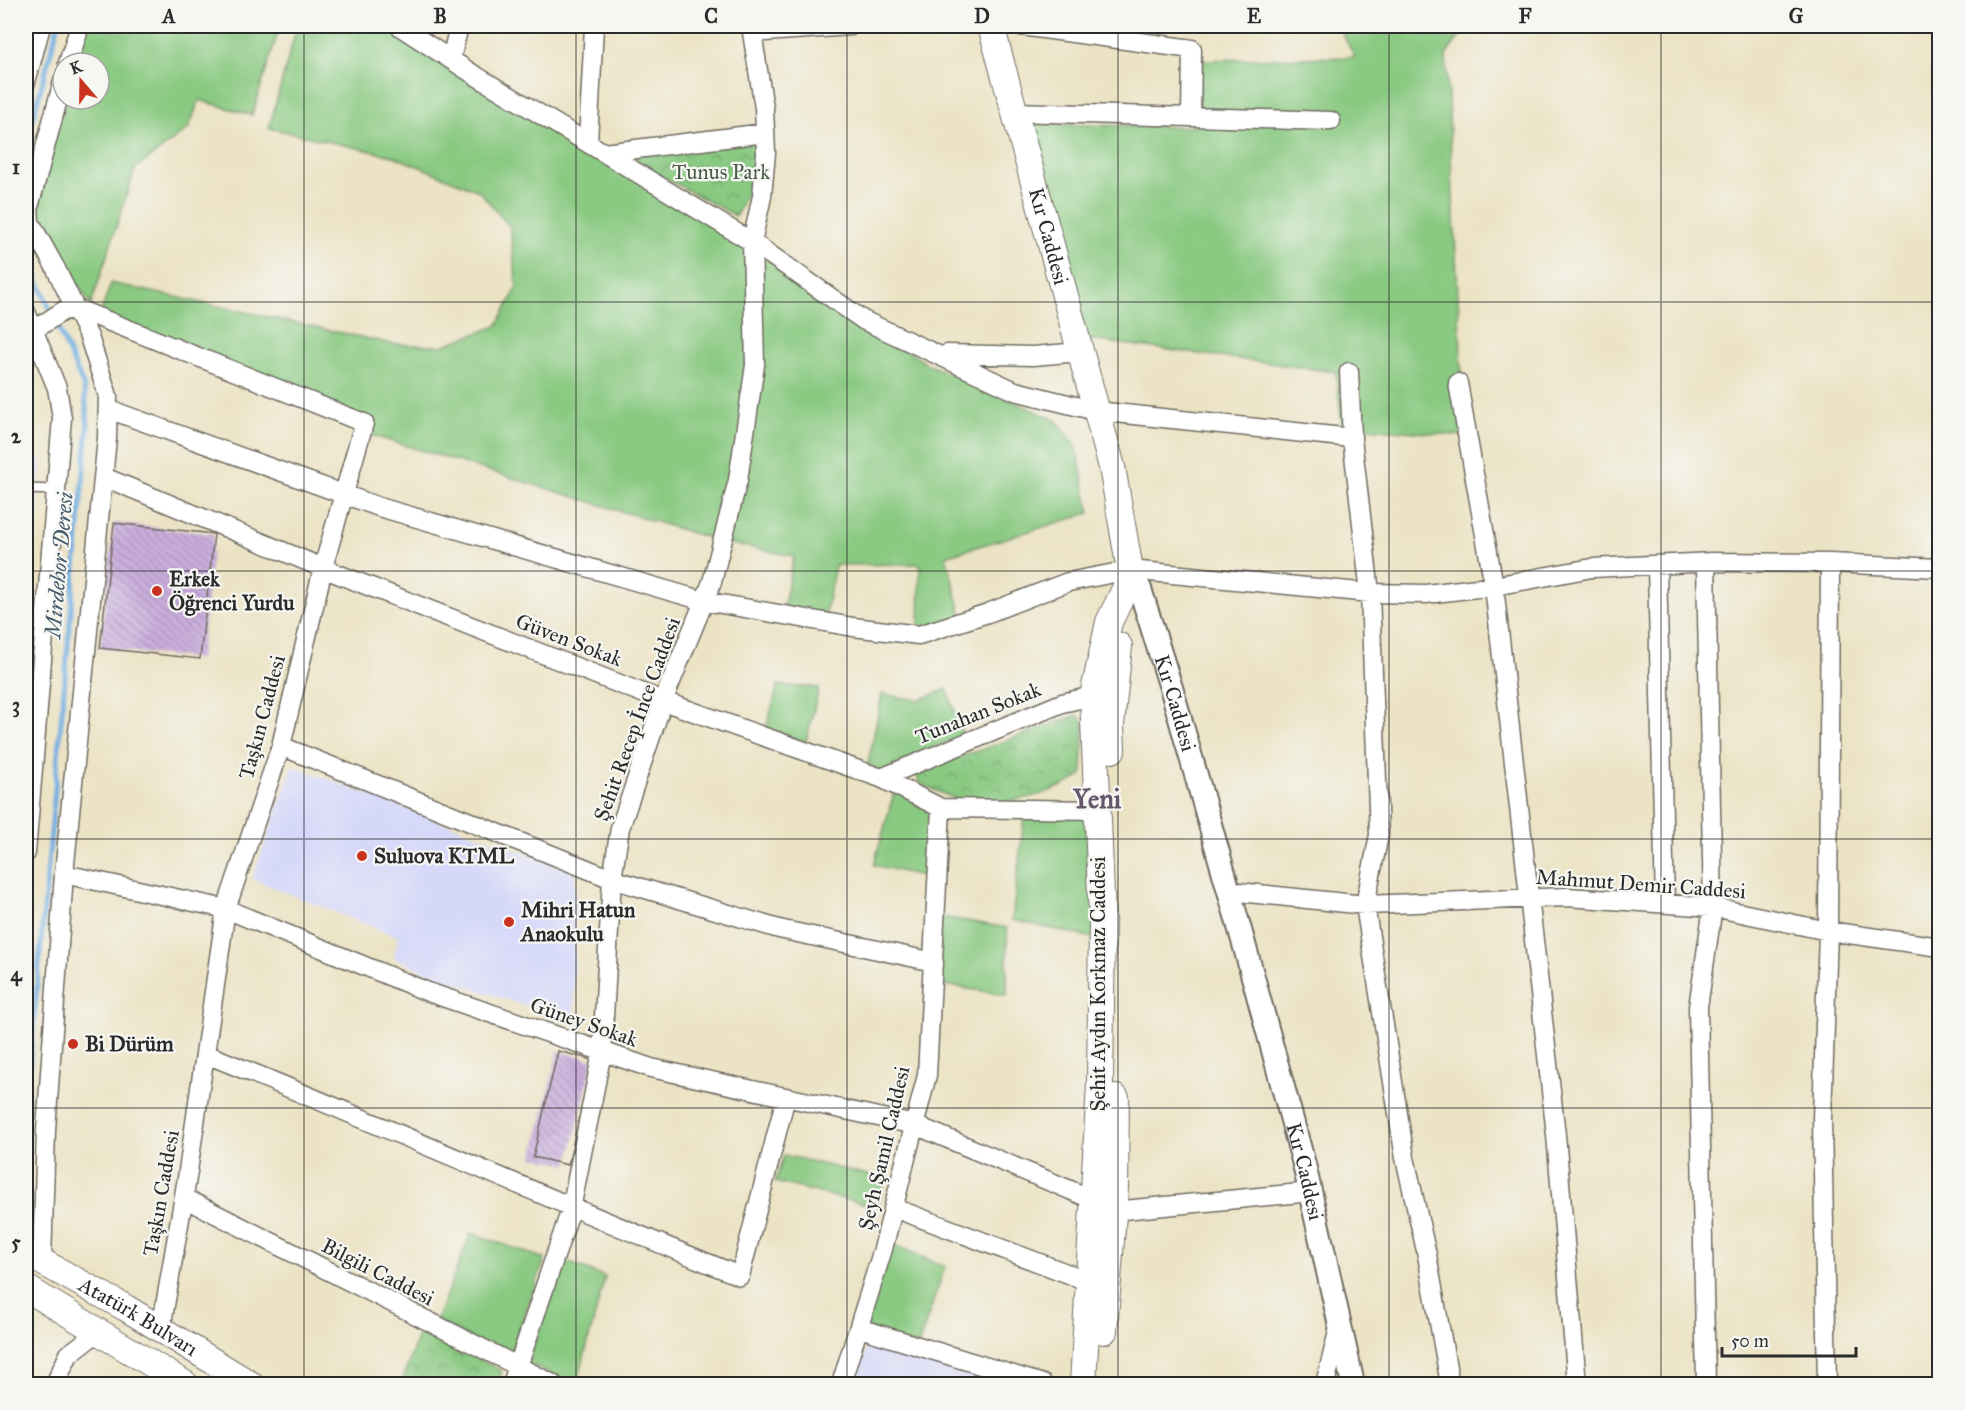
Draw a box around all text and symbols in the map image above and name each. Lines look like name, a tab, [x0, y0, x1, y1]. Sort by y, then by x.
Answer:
text: A	[160, 4, 176, 28]
text: B	[433, 4, 447, 28]
text: C	[704, 4, 718, 28]
text: D	[974, 4, 990, 28]
text: E	[1247, 4, 1262, 28]
text: F	[1518, 4, 1532, 28]
text: G	[1789, 4, 1804, 28]
north arrow	[51, 51, 111, 111]
text: K	[67, 56, 85, 78]
text: 1	[12, 155, 20, 179]
park label: Tunus Park	[672, 159, 770, 185]
street label: Kır Caddesi	[1023, 185, 1074, 288]
text: 2	[11, 424, 22, 448]
water label: Mirdehor Deresi	[39, 490, 79, 641]
place label: Erkek Öğrenci Yurdu	[169, 566, 295, 616]
marker: Erkek Öğrenci Yurdu	[150, 584, 164, 598]
street label: Güven Sokak	[512, 608, 626, 672]
street label: Şehit Recep İnce Caddesi	[588, 613, 686, 824]
street label: Taşkın Caddesi	[233, 652, 291, 782]
street label: Kır Caddesi	[1149, 652, 1202, 755]
street label: Tunahan Sokak	[911, 676, 1045, 750]
text: 3	[12, 693, 20, 718]
district label: Yeni	[1072, 782, 1122, 815]
place label: Suluova KTML	[374, 843, 515, 869]
marker: Suluova KTML	[355, 849, 369, 863]
street label: Şehit Aydın Korkmaz Caddesi	[1085, 856, 1111, 1112]
street label: Mahmut Demir Caddesi	[1535, 864, 1747, 904]
place label: Mihri Hatun Anaokulu	[519, 897, 636, 947]
marker: Mihri Hatun Anaokulu	[502, 915, 516, 929]
text: 4	[10, 962, 22, 987]
street label: Güney Sokak	[527, 991, 641, 1053]
place label: Bi Dürüm	[85, 1031, 174, 1057]
marker: Bi Dürüm	[66, 1037, 80, 1051]
street label: Şeyh Şamil Caddesi	[852, 1063, 916, 1233]
street label: Kır Caddesi	[1280, 1120, 1329, 1223]
street label: Taşkın Caddesi	[137, 1128, 185, 1258]
text: 5	[11, 1230, 21, 1254]
street label: Bilgili Caddesi	[317, 1232, 439, 1312]
street label: Atatürk Bulvarı	[73, 1271, 203, 1362]
scale bar	[1722, 1320, 1856, 1358]
text: 50 m	[1731, 1330, 1769, 1352]

